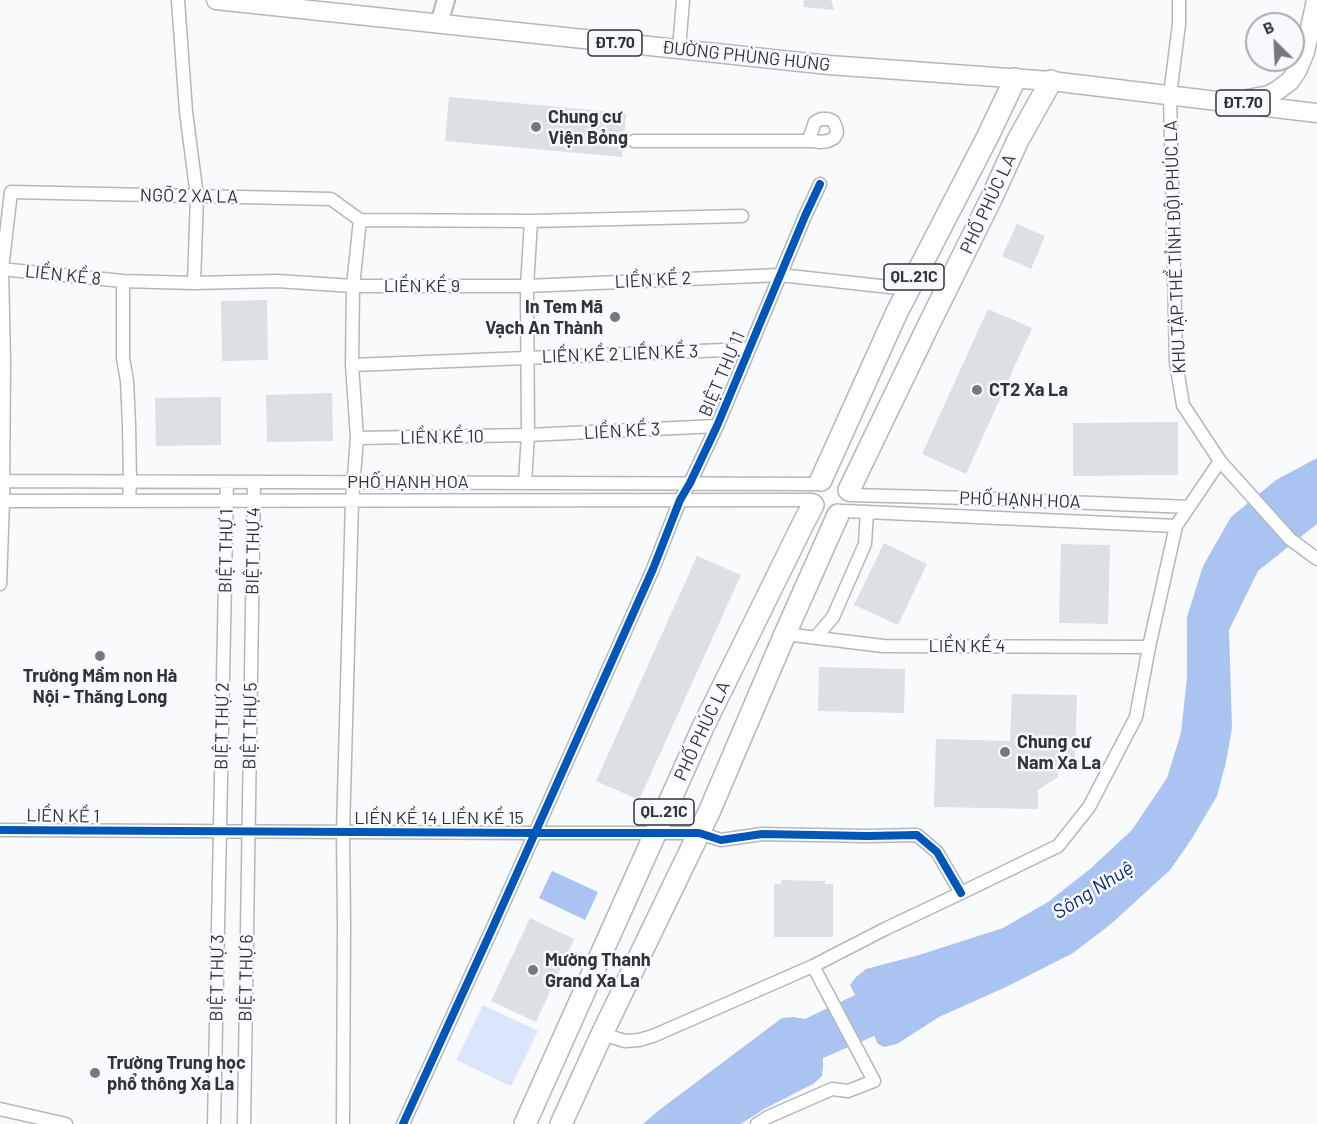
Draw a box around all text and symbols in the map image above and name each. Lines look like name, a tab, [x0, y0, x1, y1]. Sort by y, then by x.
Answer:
north arrow	[1245, 12, 1305, 72]
text: B	[1260, 16, 1277, 38]
road number: ĐT.70	[588, 30, 642, 56]
street label: ĐƯỜNG PHÙNG HƯNG	[661, 36, 831, 76]
road number: ĐT.70	[1216, 90, 1270, 116]
place label: Chung cư Viện Bỏng	[548, 106, 628, 148]
marker: Chung cư Viện Bỏng	[529, 120, 543, 134]
street label: KHU TẬP THỂ TỈNH ĐỘI PHÚC LA	[1160, 120, 1190, 374]
street label: PHỐ PHÚC LA	[955, 151, 1021, 257]
street label: NGÕ 2 XA LA	[140, 184, 238, 208]
street label: LIỀN KỀ 8	[24, 260, 102, 290]
road number: QL.21C	[884, 264, 944, 290]
street label: LIỀN KỀ 2	[614, 267, 692, 293]
street label: LIỀN KỀ 9	[384, 275, 460, 297]
place label: In Tem Mã Vạch An Thành	[485, 296, 603, 338]
marker: In Tem Mã Vạch An Thành	[608, 310, 622, 324]
street label: BIỆT THỰ 11	[694, 328, 750, 420]
street label: LIỀN KỀ 2 LIỀN KỀ 3	[541, 340, 699, 368]
place label: CT2 Xa La	[989, 379, 1068, 401]
marker: CT2 Xa La	[970, 383, 984, 397]
street label: LIỀN KỀ 3	[583, 418, 661, 444]
street label: LIỀN KỀ 10	[400, 425, 484, 449]
street label: PHỐ HẠNH HOA	[347, 471, 469, 493]
street label: PHỐ HẠNH HOA	[959, 487, 1081, 513]
street label: BIỆT THỰ 4	[241, 507, 265, 595]
street label: BIỆT THỰ 1	[214, 509, 238, 593]
street label: LIỀN KỀ 4	[929, 635, 1005, 657]
marker: Trường Mầm non Hà Nội - Thăng Long	[93, 649, 107, 663]
place label: Trường Mầm non Hà Nội - Thăng Long	[23, 665, 177, 708]
street label: PHỐ PHÚC LA	[669, 678, 735, 784]
street label: BIỆT THỰ 2	[210, 682, 234, 770]
street label: BIỆT THỰ 5	[238, 682, 262, 770]
place label: Chung cư Nam Xa La	[1017, 731, 1101, 774]
marker: Chung cư Nam Xa La	[998, 745, 1012, 759]
road number: QL.21C	[634, 799, 694, 825]
street label: LIỀN KỀ 1	[26, 805, 100, 827]
street label: LIỀN KỀ 14 LIỀN KỀ 15	[354, 807, 524, 829]
water label: Sông Nhuệ	[1048, 856, 1138, 924]
street label: BIỆT THỰ 3	[205, 934, 229, 1022]
street label: BIỆT THỰ 6	[234, 934, 258, 1022]
place label: Mường Thanh Grand Xa La	[545, 949, 651, 992]
marker: Mường Thanh Grand Xa La	[526, 963, 540, 977]
place label: Trường Trung học phổ thông Xa La	[107, 1052, 246, 1094]
marker: Trường Trung học phổ thông Xa La	[88, 1066, 102, 1080]

